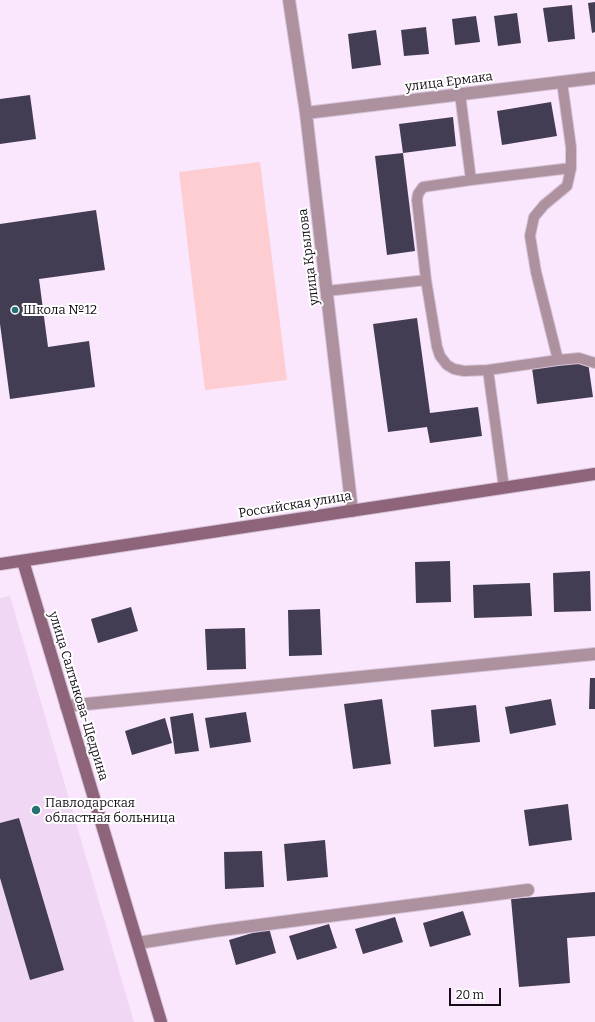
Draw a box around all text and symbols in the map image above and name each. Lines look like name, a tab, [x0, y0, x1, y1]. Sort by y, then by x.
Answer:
street label: улица Ермака	[404, 69, 494, 95]
street label: улица Крылова	[295, 208, 323, 306]
place label: Школа №12	[23, 302, 97, 318]
marker: Школа №12	[10, 305, 20, 315]
street label: Российская улица	[237, 488, 353, 522]
street label: улица Салтыкова-Щедрина	[45, 610, 111, 782]
place label: Павлодарская областная больница	[45, 795, 175, 826]
marker: Павлодарская областная больница	[30, 804, 42, 816]
scale bar	[451, 980, 503, 1006]
text: 20 m	[456, 988, 484, 1002]

